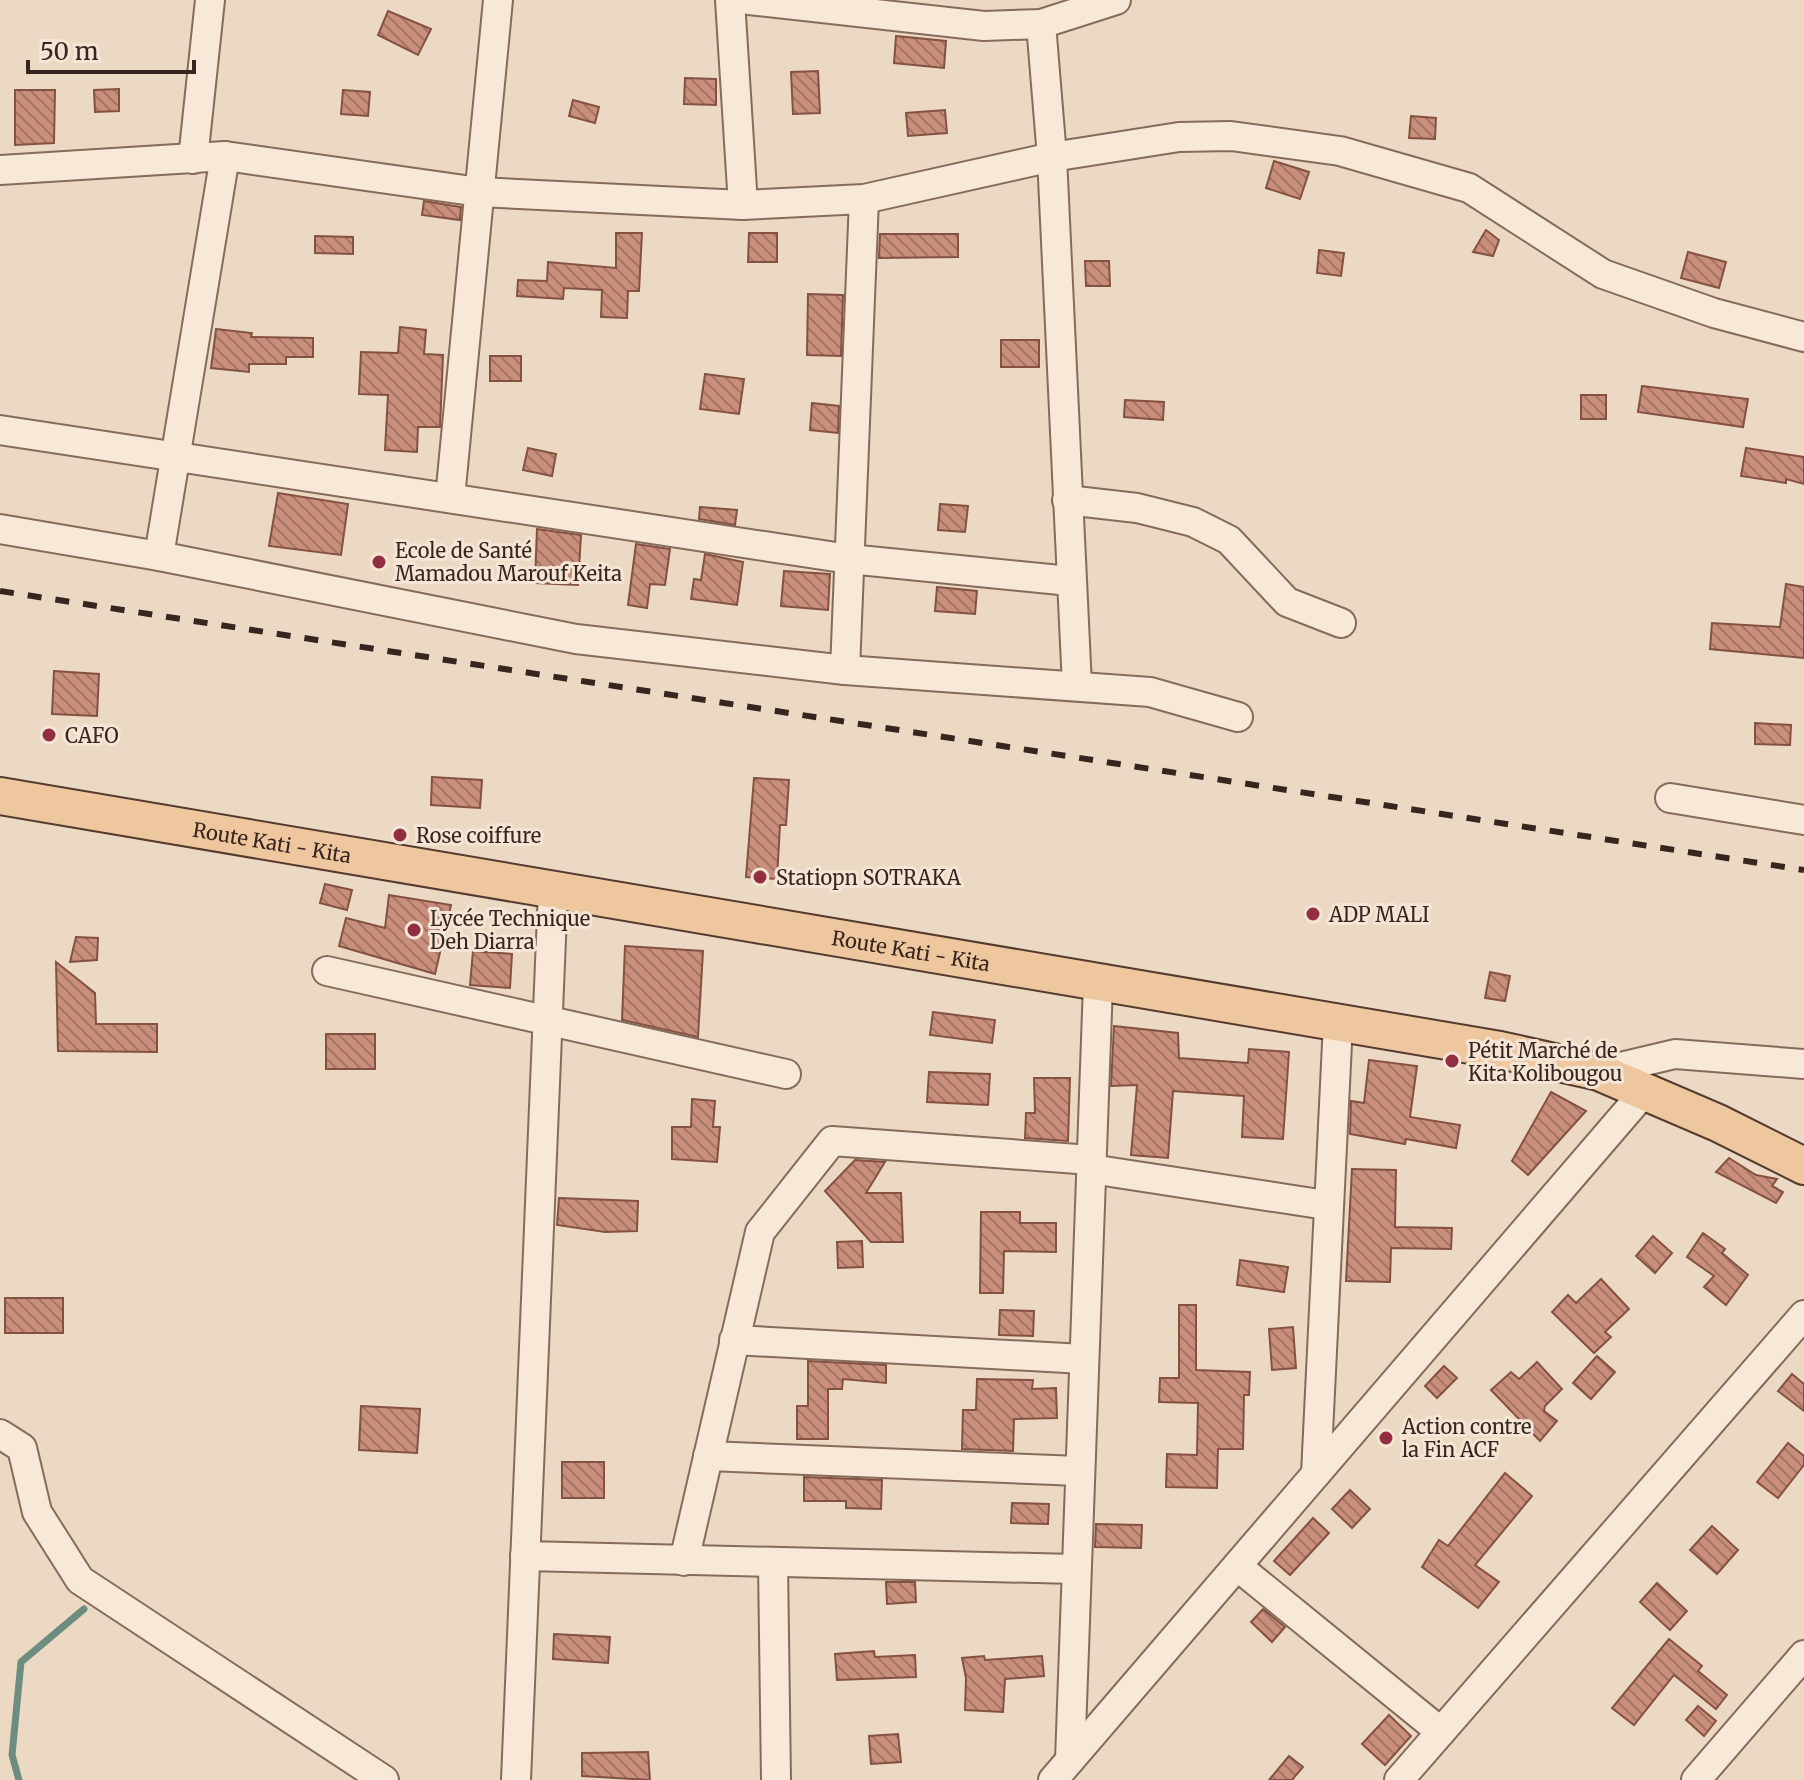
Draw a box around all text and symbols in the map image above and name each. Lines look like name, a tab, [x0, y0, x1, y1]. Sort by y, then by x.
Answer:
scale bar	[28, 24, 194, 74]
text: 50 m	[40, 36, 99, 67]
place label: Ecole de Santé Mamadou Marouf Keita	[395, 538, 622, 586]
marker: Ecole de Santé Mamadou Marouf Keita	[370, 553, 388, 571]
place label: CAFO	[65, 723, 119, 748]
marker: CAFO	[40, 726, 58, 744]
street label: Route Kati - Kita	[191, 816, 353, 868]
place label: Rose coiffure	[416, 823, 541, 848]
marker: Rose coiffure	[391, 826, 409, 844]
place label: Statiopn SOTRAKA	[776, 865, 962, 890]
marker: Statiopn SOTRAKA	[751, 868, 769, 886]
place label: ADP MALI	[1328, 902, 1429, 927]
marker: ADP MALI	[1304, 905, 1322, 923]
place label: Lycée Technique Deh Diarra	[430, 906, 590, 954]
marker: Lycée Technique Deh Diarra	[405, 921, 423, 939]
street label: Route Kati - Kita	[830, 925, 992, 976]
place label: Pétit Marché de Kita Kolibougou	[1468, 1038, 1622, 1086]
marker: Pétit Marché de Kita Kolibougou	[1443, 1052, 1461, 1070]
place label: Action contre la Fin ACF	[1401, 1414, 1531, 1462]
marker: Action contre la Fin ACF	[1377, 1429, 1395, 1447]

